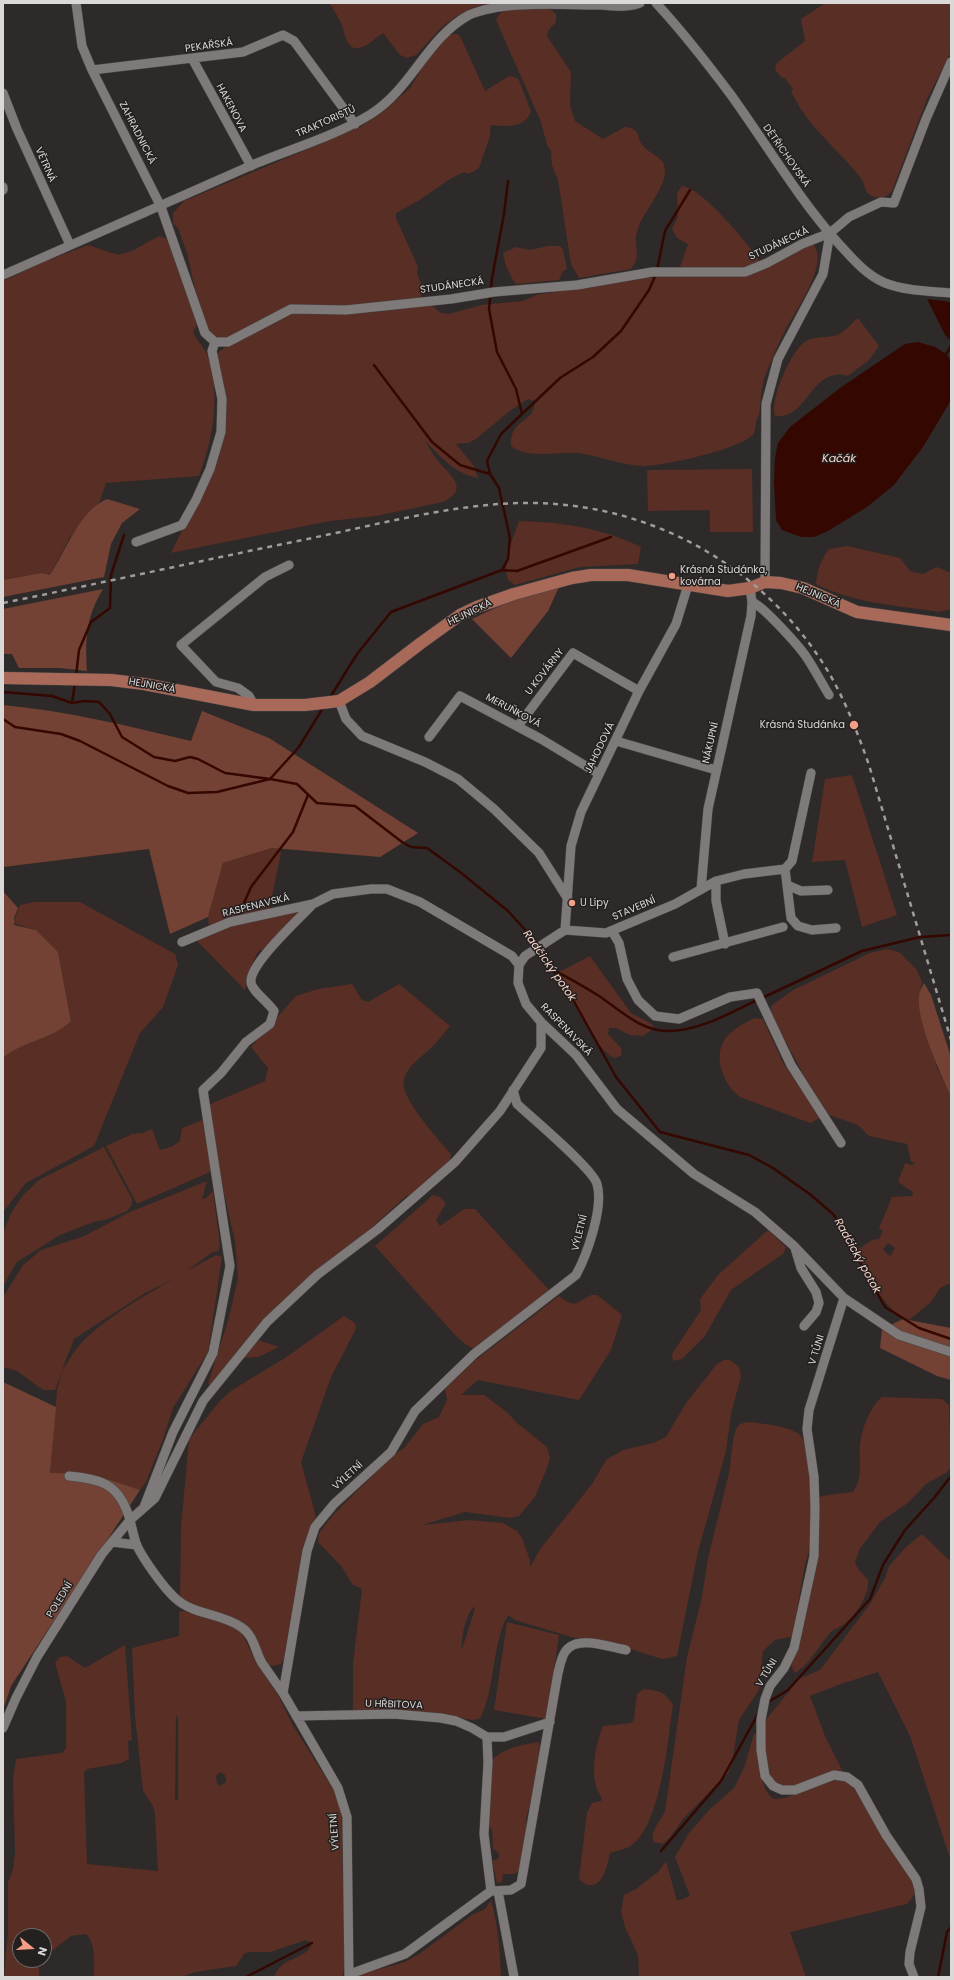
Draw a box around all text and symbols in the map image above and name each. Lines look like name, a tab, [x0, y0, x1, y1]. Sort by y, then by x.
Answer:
street label: PEKAŘSKÁ	[184, 37, 234, 55]
street label: HAKENOVA	[213, 82, 249, 134]
street label: ZAHRADNICKÁ	[116, 100, 158, 166]
street label: TRAKTORISTŮ	[294, 103, 358, 141]
street label: DĚTŘICHOVSKÁ	[760, 122, 812, 190]
street label: VĚTRNÁ	[32, 146, 58, 184]
street label: STUDÁNECKÁ	[747, 225, 811, 263]
street label: STUDÁNECKÁ	[419, 276, 485, 296]
water label: Kačák	[822, 452, 856, 466]
place label: Krásná Studánka, kovárna	[680, 564, 767, 588]
marker: Krásná Studánka, kovárna	[667, 571, 677, 581]
street label: HEJNICKÁ	[794, 581, 842, 611]
street label: HEJNICKÁ	[446, 597, 494, 629]
street label: U KOVÁRNY	[523, 646, 567, 698]
street label: HEJNICKÁ	[128, 676, 176, 696]
street label: MERUŇKOVÁ	[483, 691, 543, 731]
place label: Krásná Studánka	[760, 719, 845, 731]
marker: Krásná Studánka	[848, 719, 860, 731]
street label: JAHODOVÁ	[582, 721, 618, 775]
street label: NÁKUPNÍ	[700, 721, 722, 765]
street label: RASPENAVSKÁ	[221, 892, 291, 920]
street label: STAVEBNÍ	[611, 895, 657, 923]
place label: U Lípy	[580, 897, 609, 909]
marker: U Lípy	[567, 898, 577, 908]
water label: Radčický potok	[520, 928, 578, 1004]
street label: RASPENAVSKÁ	[538, 1001, 594, 1059]
street label: VÝLETNÍ	[570, 1214, 590, 1252]
water label: Radčický potok	[831, 1216, 883, 1296]
street label: V TŮNI	[807, 1333, 827, 1367]
street label: VÝLETNÍ	[330, 1459, 366, 1493]
street label: POLEDNÍ	[44, 1580, 76, 1620]
street label: V TŮNI	[754, 1657, 780, 1689]
street label: U HŘBITOVA	[365, 1698, 423, 1712]
street label: VÝLETNÍ	[328, 1813, 342, 1851]
north arrow	[12, 1928, 52, 1968]
text: N	[34, 1945, 51, 1958]

